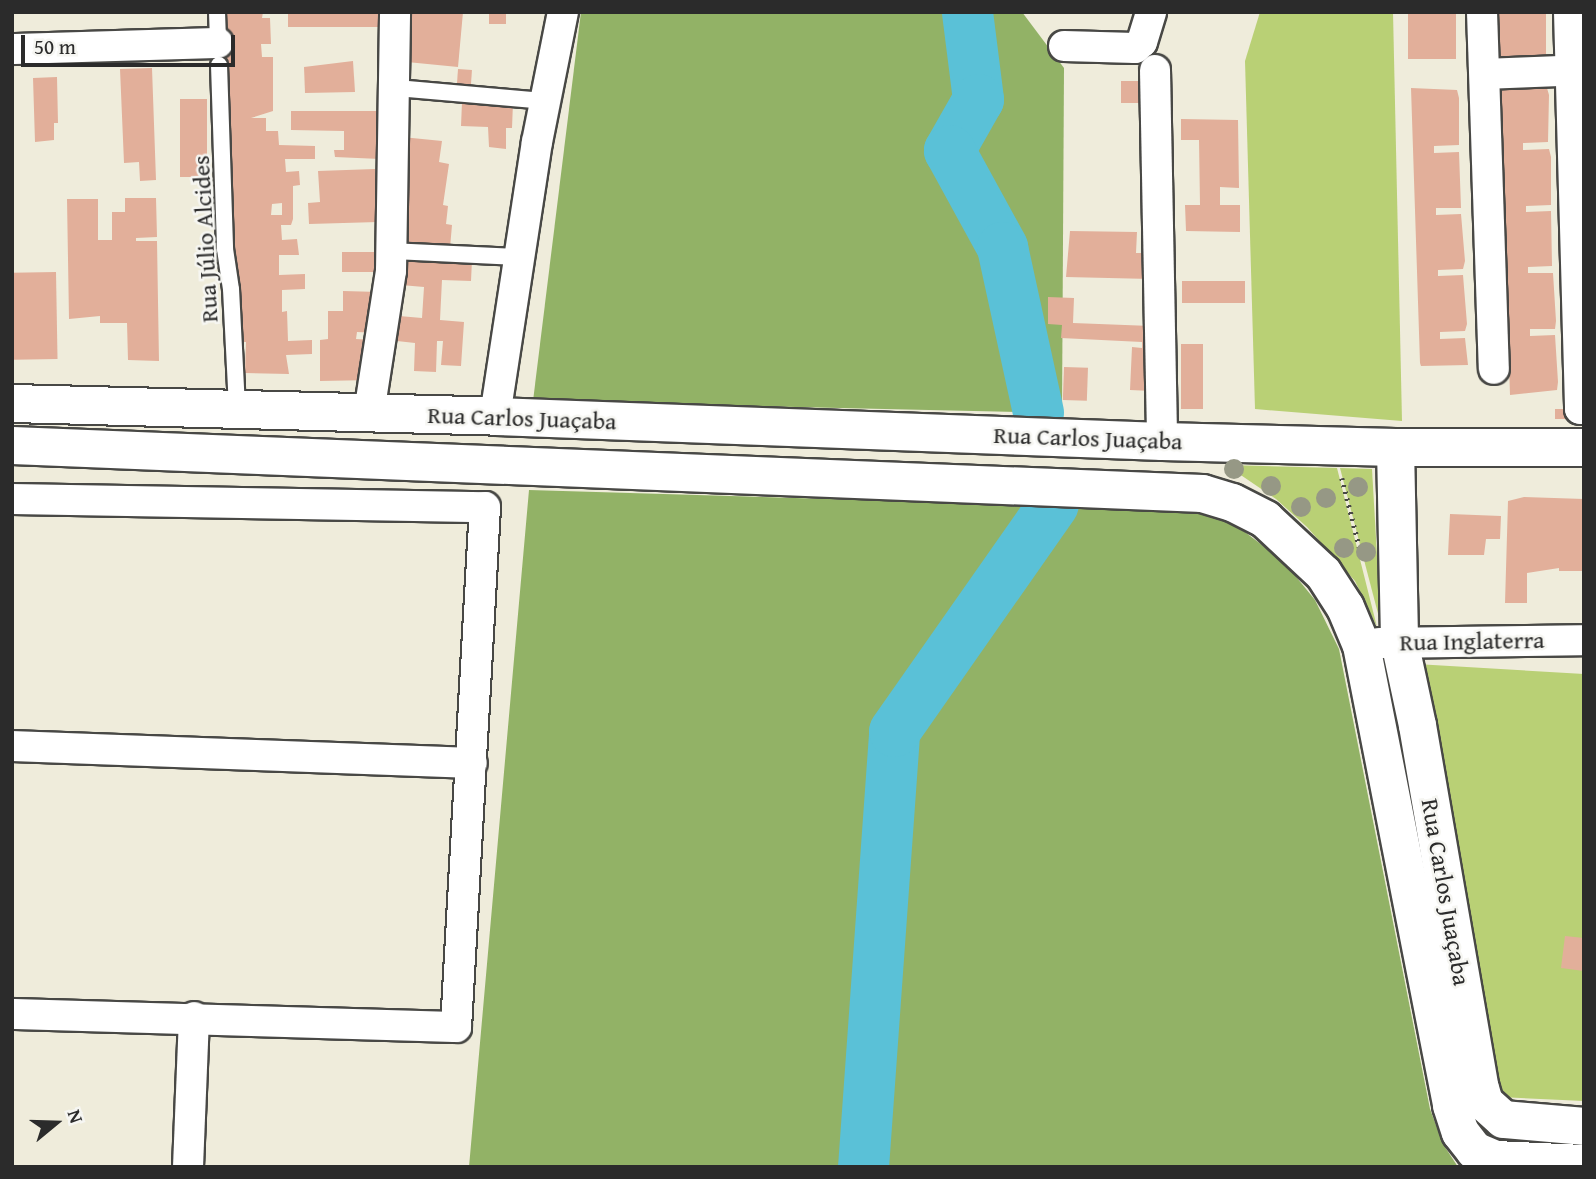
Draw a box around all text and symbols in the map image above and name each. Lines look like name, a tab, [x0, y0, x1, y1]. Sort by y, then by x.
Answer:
scale bar	[24, 21, 238, 65]
text: 50 m	[34, 31, 76, 62]
street label: Rua Júlio Alcides	[186, 155, 224, 323]
street label: Rua Carlos Juaçaba	[427, 400, 617, 436]
street label: Rua Carlos Juaçaba	[993, 420, 1183, 456]
street label: Rua Inglaterra	[1399, 625, 1545, 657]
street label: Rua Carlos Juaçaba	[1415, 796, 1477, 988]
north arrow	[21, 1088, 91, 1158]
text: N	[61, 1106, 91, 1127]

